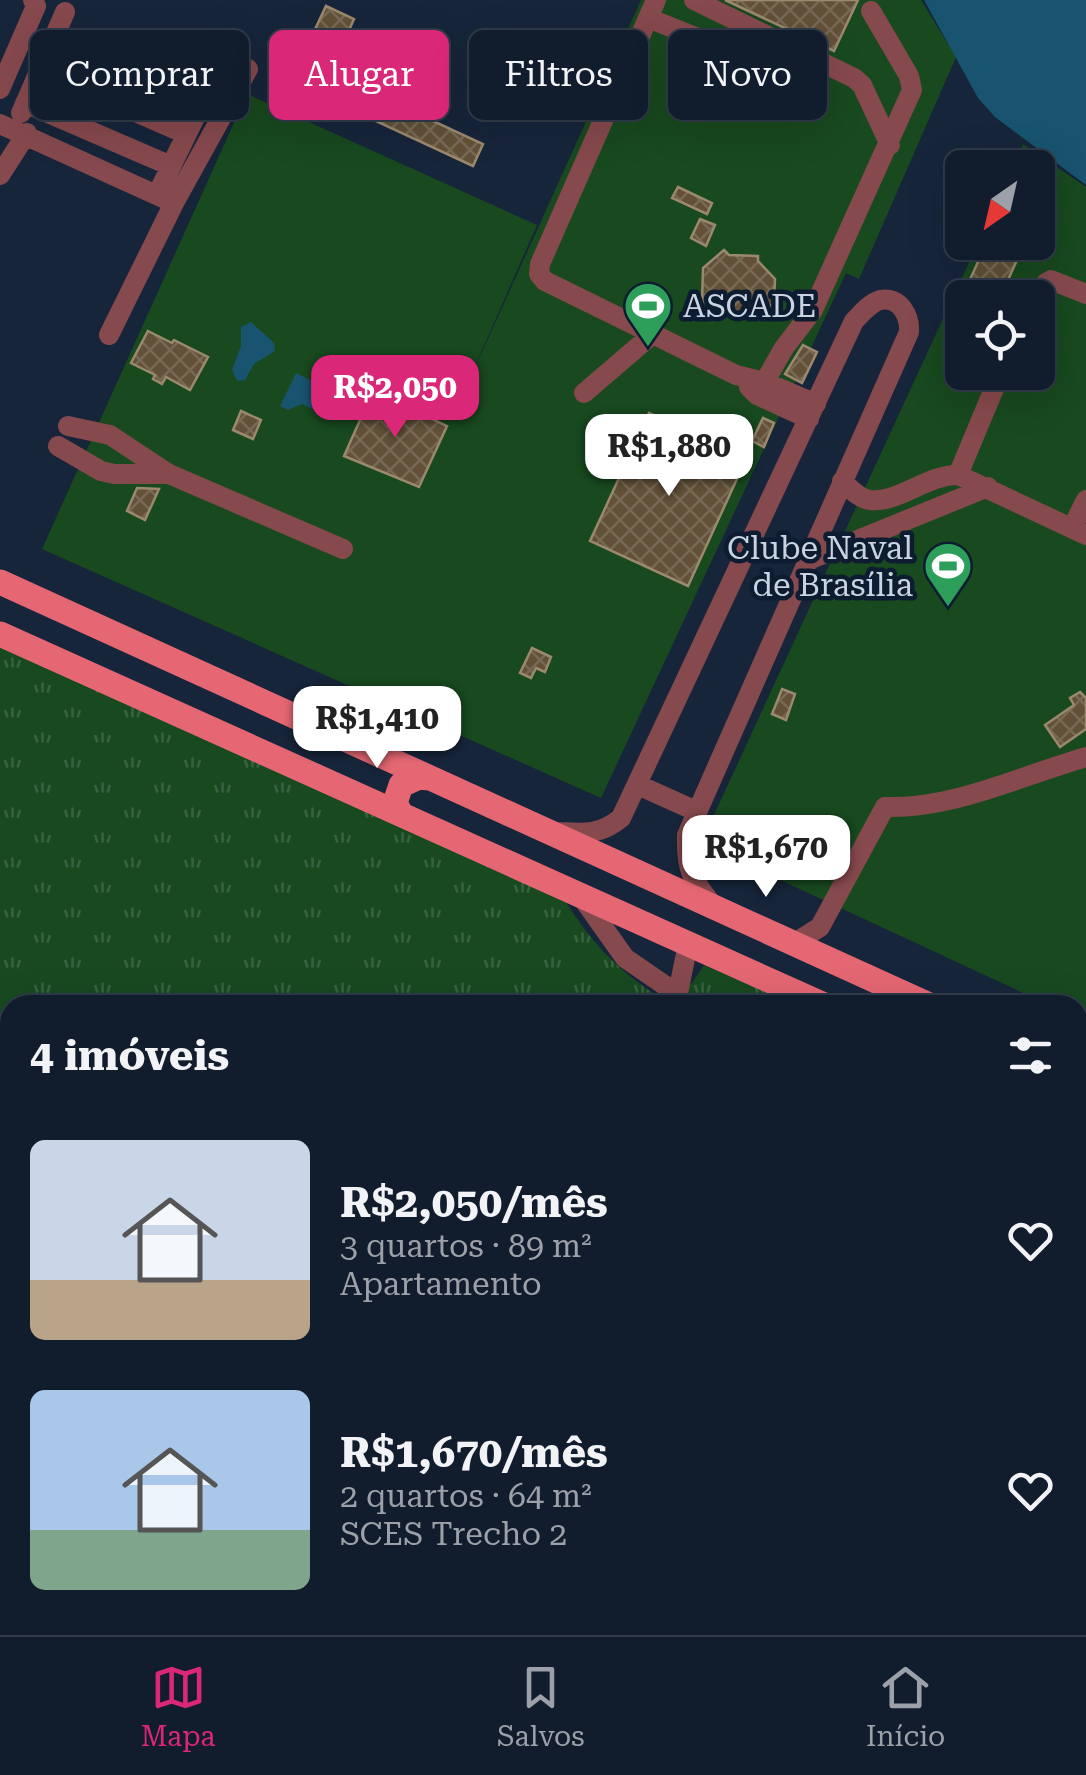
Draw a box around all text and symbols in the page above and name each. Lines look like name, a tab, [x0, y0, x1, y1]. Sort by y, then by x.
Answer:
chip: Comprar	[30, 30, 249, 120]
chip: Alugar	[269, 30, 449, 120]
chip: Filtros	[469, 30, 648, 120]
chip: Novo	[668, 30, 827, 120]
north arrow	[945, 150, 1055, 260]
map controls	[945, 150, 1055, 390]
sports icon: ASCADE	[622, 280, 674, 348]
button: locate	[945, 280, 1055, 390]
place label: ASCADE	[683, 287, 816, 325]
pin: R$2,050	[303, 355, 487, 440]
text: R$2,050	[333, 368, 457, 406]
pin: R$1,880	[577, 414, 761, 499]
text: R$1,880	[607, 427, 731, 465]
place label: Clube Naval de Brasília	[727, 529, 913, 604]
sports icon: Clube Naval de Brasília	[922, 540, 974, 608]
pin: R$1,410	[285, 686, 469, 771]
text: R$1,410	[315, 699, 439, 737]
pin: R$1,670	[674, 815, 858, 900]
text: R$1,670	[704, 828, 828, 866]
icon: filters	[1003, 1028, 1058, 1083]
text: 4 imóveis	[30, 1031, 229, 1080]
text: R$2,050/mês	[340, 1178, 608, 1227]
icon: home	[110, 1180, 230, 1300]
icon: heart	[1003, 1213, 1058, 1268]
text: 3 quartos · 89 m²	[340, 1227, 592, 1265]
text: Apartamento	[340, 1265, 542, 1303]
text: R$1,670/mês	[340, 1428, 608, 1477]
icon: home	[110, 1430, 230, 1550]
icon: heart	[1003, 1463, 1058, 1518]
text: 2 quartos · 64 m²	[340, 1477, 592, 1515]
text: SCES Trecho 2	[340, 1515, 567, 1553]
tab: Mapa	[141, 1660, 216, 1753]
tab: Salvos	[497, 1660, 585, 1753]
tab: Início	[866, 1660, 945, 1753]

